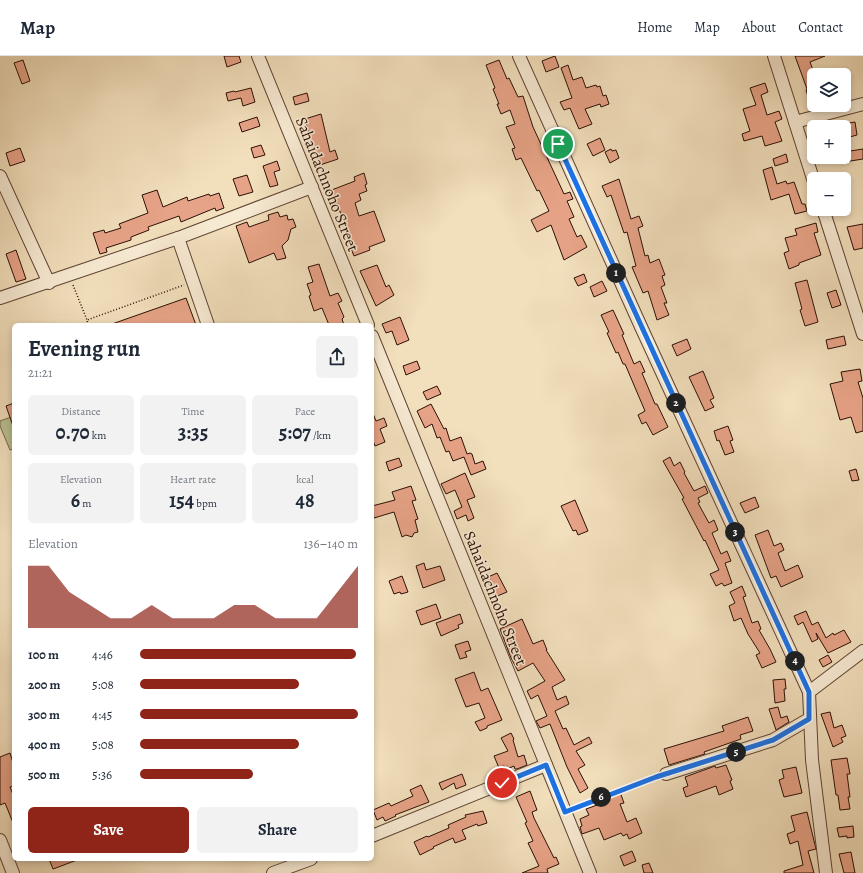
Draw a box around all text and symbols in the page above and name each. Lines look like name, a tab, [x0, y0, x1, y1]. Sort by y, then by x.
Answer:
text: Map	[20, 15, 55, 41]
text: Home	[637, 18, 672, 37]
text: Map	[694, 18, 720, 37]
text: About	[742, 18, 776, 37]
text: Contact	[798, 18, 843, 37]
map controls	[807, 68, 851, 216]
button: layers	[807, 68, 851, 112]
street label: Sahaidachnoho Street	[290, 114, 364, 255]
button: +	[807, 120, 851, 164]
pin	[541, 127, 575, 161]
icon: arrive	[547, 133, 569, 155]
button: −	[807, 172, 851, 216]
pin: 1	[606, 263, 626, 283]
text: 1	[614, 265, 618, 280]
text: Evening run	[28, 334, 140, 364]
button: share	[316, 336, 358, 378]
text: 21:21	[28, 364, 52, 381]
pin: 2	[666, 393, 686, 413]
text: 2	[673, 395, 679, 410]
text: Distance	[61, 404, 101, 419]
text: Time	[182, 404, 204, 419]
text: Pace	[295, 404, 315, 419]
text: 0.70	[56, 419, 90, 446]
text: 3:35	[178, 419, 208, 446]
text: 5:07	[279, 419, 311, 446]
text: km	[90, 428, 106, 443]
text: /km	[311, 428, 331, 443]
text: Elevation	[60, 472, 102, 487]
text: Heart rate	[170, 472, 216, 487]
text: kcal	[296, 472, 314, 487]
text: 6	[71, 487, 80, 514]
text: 154	[169, 487, 194, 514]
text: 48	[296, 487, 315, 514]
text: m	[80, 496, 91, 511]
text: bpm	[194, 496, 217, 511]
pin: 3	[725, 522, 745, 542]
text: 3	[733, 524, 737, 539]
street label: Sahaidachnoho Street	[458, 528, 532, 669]
text: Elevation	[28, 535, 78, 552]
text: 136–140 m	[304, 535, 358, 552]
text: 100 m	[28, 646, 59, 663]
text: 4:46	[92, 646, 113, 663]
pin: 4	[785, 651, 805, 671]
text: 4	[792, 653, 798, 668]
text: 200 m	[28, 676, 61, 693]
text: 5:08	[92, 676, 114, 693]
text: 300 m	[28, 706, 60, 723]
text: 4:45	[92, 706, 112, 723]
text: 400 m	[28, 736, 60, 753]
text: 5:08	[92, 736, 114, 753]
pin: 5	[726, 742, 746, 762]
text: 5	[734, 744, 738, 759]
text: 500 m	[28, 766, 60, 783]
text: 5:36	[92, 766, 112, 783]
pin	[485, 766, 519, 800]
icon: check	[491, 772, 513, 794]
pin: 6	[591, 787, 611, 807]
text: 6	[598, 789, 604, 804]
button: Save	[28, 807, 189, 853]
button: Share	[197, 807, 358, 853]

